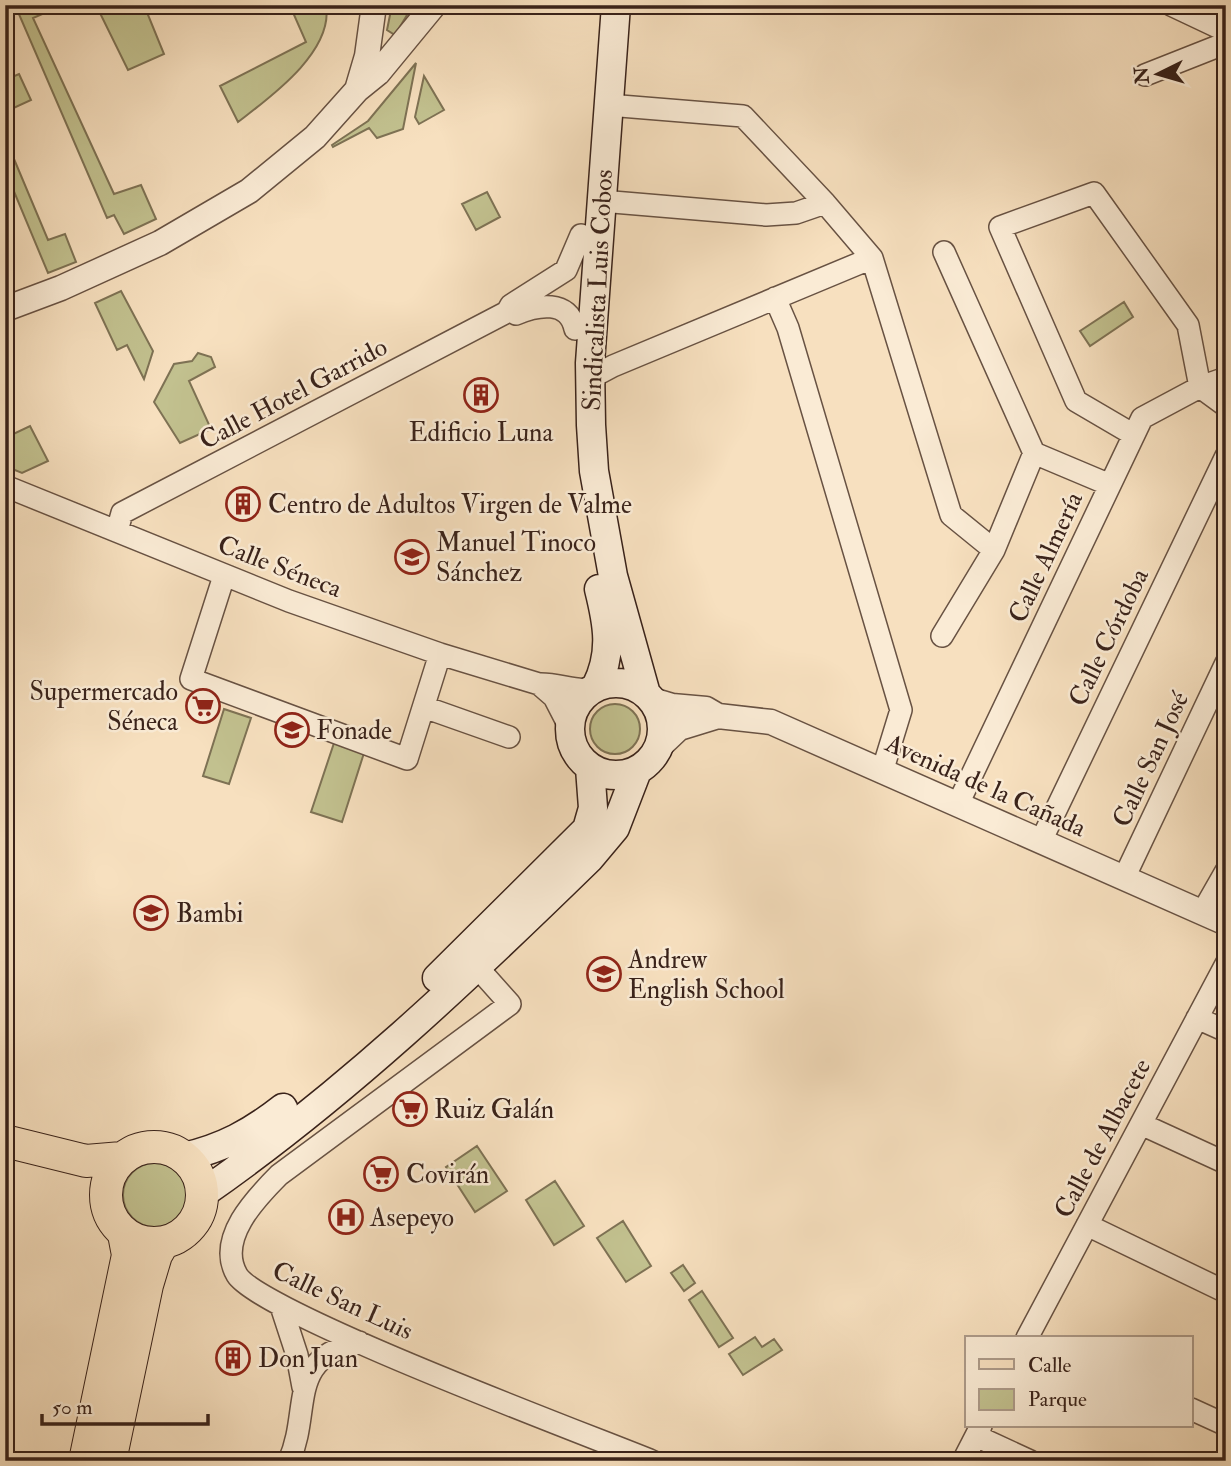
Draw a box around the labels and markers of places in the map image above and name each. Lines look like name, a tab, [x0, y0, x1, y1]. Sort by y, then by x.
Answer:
building icon: Edificio Luna	[462, 376, 500, 414]
place label: Edificio Luna	[409, 417, 554, 449]
building icon: Centro de Adultos Virgen de Valme	[224, 485, 262, 523]
place label: Centro de Adultos Virgen de Valme	[268, 489, 632, 521]
place label: Manuel Tinoco Sánchez	[436, 527, 596, 589]
school or university icon: Manuel Tinoco Sánchez	[393, 538, 431, 576]
place label: Supermercado Séneca	[29, 676, 178, 738]
supermarket icon: Supermercado Séneca	[184, 687, 222, 725]
school or university icon: Fonade	[273, 711, 311, 749]
place label: Fonade	[316, 715, 392, 747]
school or university icon: Bambi	[132, 894, 170, 932]
place label: Bambi	[176, 898, 243, 930]
place label: Andrew English School	[627, 944, 785, 1006]
school or university icon: Andrew English School	[585, 955, 623, 993]
supermarket icon: Ruiz Galán	[391, 1090, 429, 1128]
place label: Ruiz Galán	[434, 1094, 554, 1126]
supermarket icon: Covirán	[362, 1155, 400, 1193]
place label: Covirán	[406, 1159, 489, 1191]
hospital icon: Asepeyo	[327, 1198, 365, 1236]
place label: Asepeyo	[369, 1202, 454, 1235]
building icon: Don Juan	[214, 1339, 252, 1377]
place label: Don Juan	[258, 1343, 358, 1375]

